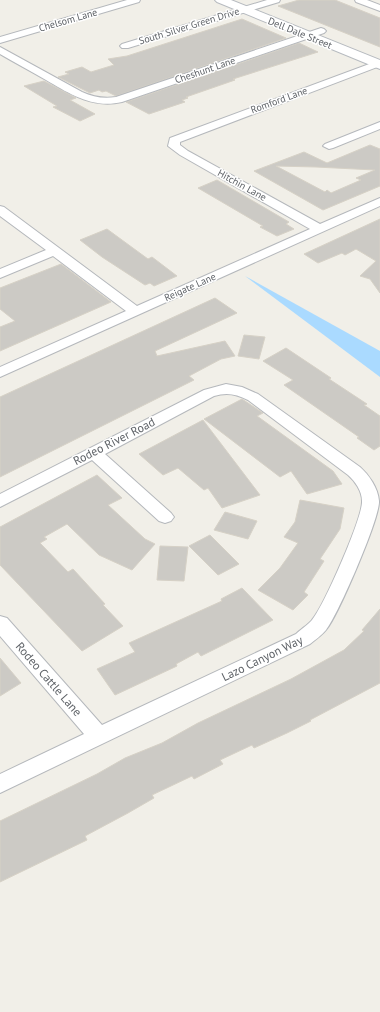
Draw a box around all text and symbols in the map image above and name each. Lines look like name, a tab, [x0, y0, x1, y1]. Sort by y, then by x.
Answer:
street label: Chelsom Lane	[37, 5, 99, 35]
street label: South Silver Green Drive	[137, 5, 241, 47]
street label: Dell Dale Street	[266, 14, 334, 52]
street label: Cheshunt Lane	[173, 54, 237, 86]
street label: Romford Lane	[249, 84, 309, 116]
street label: Hitchin Lane	[215, 166, 269, 204]
street label: Reigate Lane	[162, 270, 218, 304]
street label: Rodeo River Road	[71, 414, 157, 468]
street label: Lazo Canyon Way	[219, 632, 305, 684]
street label: Rodeo Cattle Lane	[13, 639, 85, 719]

